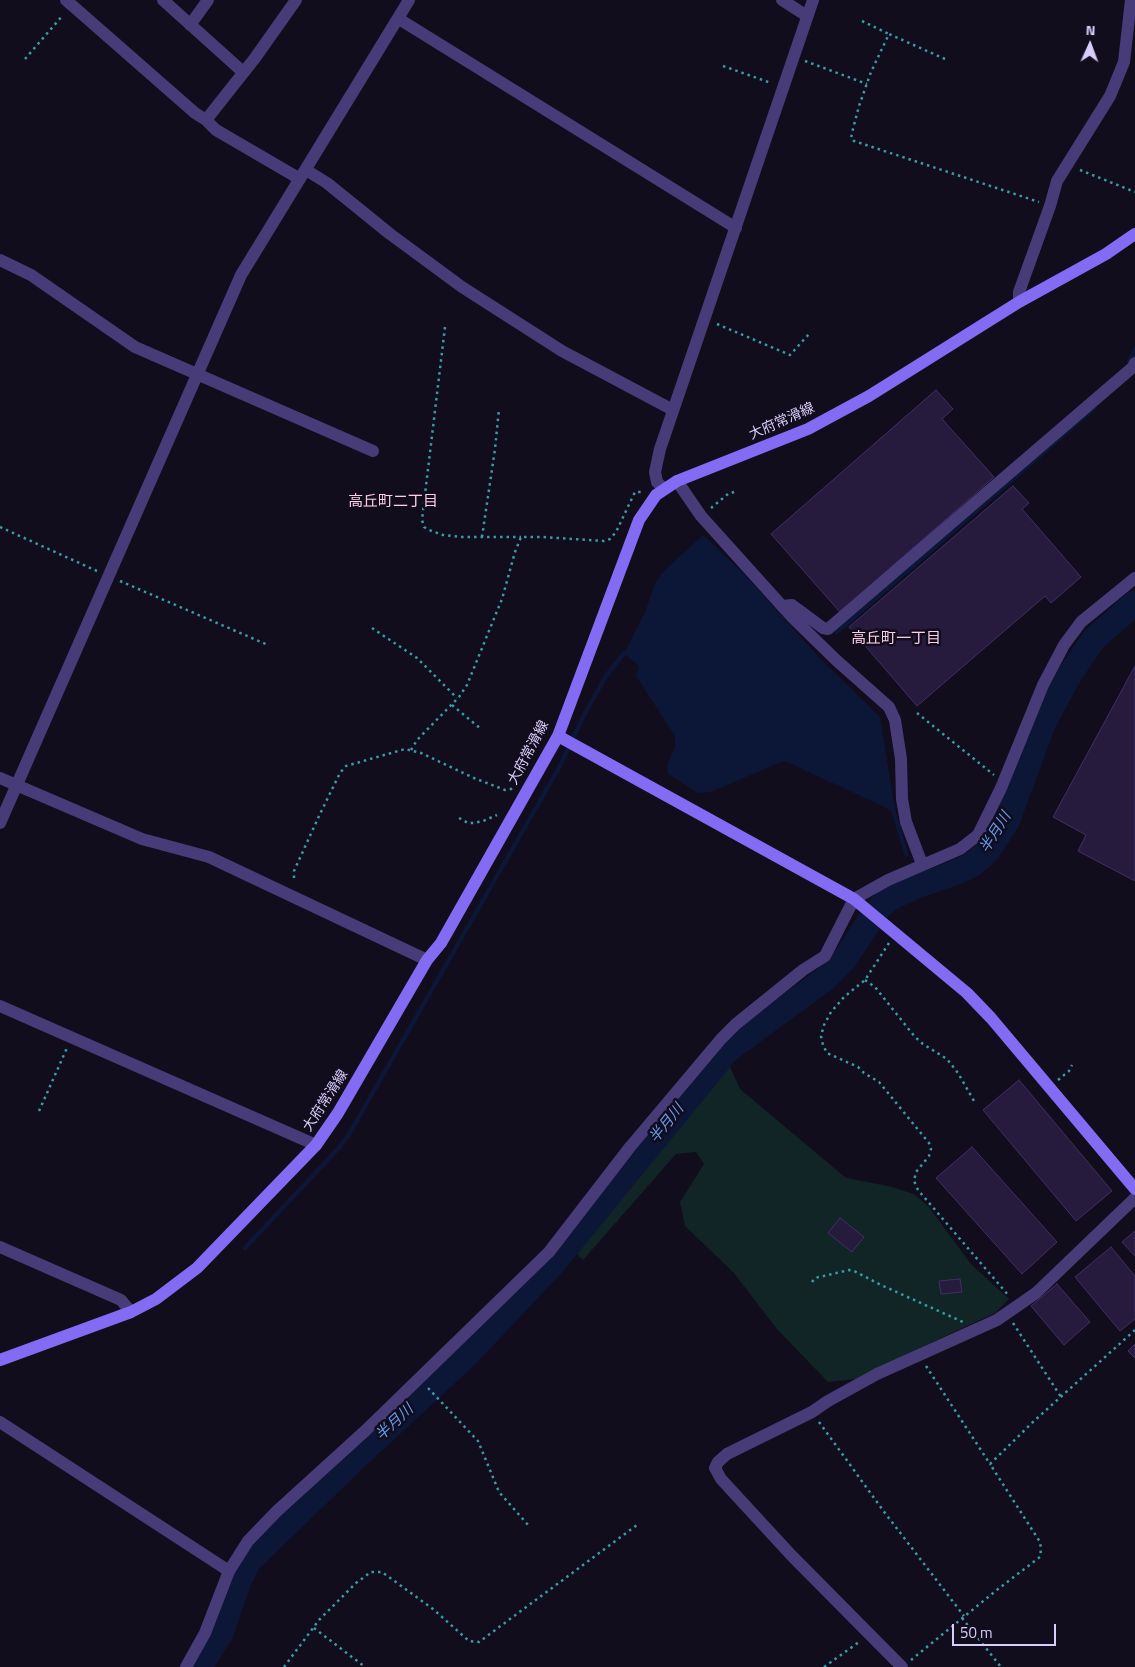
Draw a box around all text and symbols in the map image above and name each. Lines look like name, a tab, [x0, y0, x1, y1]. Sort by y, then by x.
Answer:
text: N	[1085, 19, 1096, 40]
north arrow	[1065, 20, 1115, 70]
street label: 大府常滑線	[747, 400, 817, 444]
district label: 高丘町二丁目	[348, 493, 438, 511]
district label: 高丘町一丁目	[851, 630, 941, 648]
street label: 大府常滑線	[505, 718, 553, 788]
water label: 半月川	[976, 809, 1016, 857]
street label: 大府常滑線	[300, 1067, 352, 1135]
water label: 半月川	[646, 1101, 688, 1147]
water label: 半月川	[372, 1401, 418, 1445]
scale bar	[955, 1614, 1059, 1646]
text: 50 m	[960, 1621, 993, 1644]

